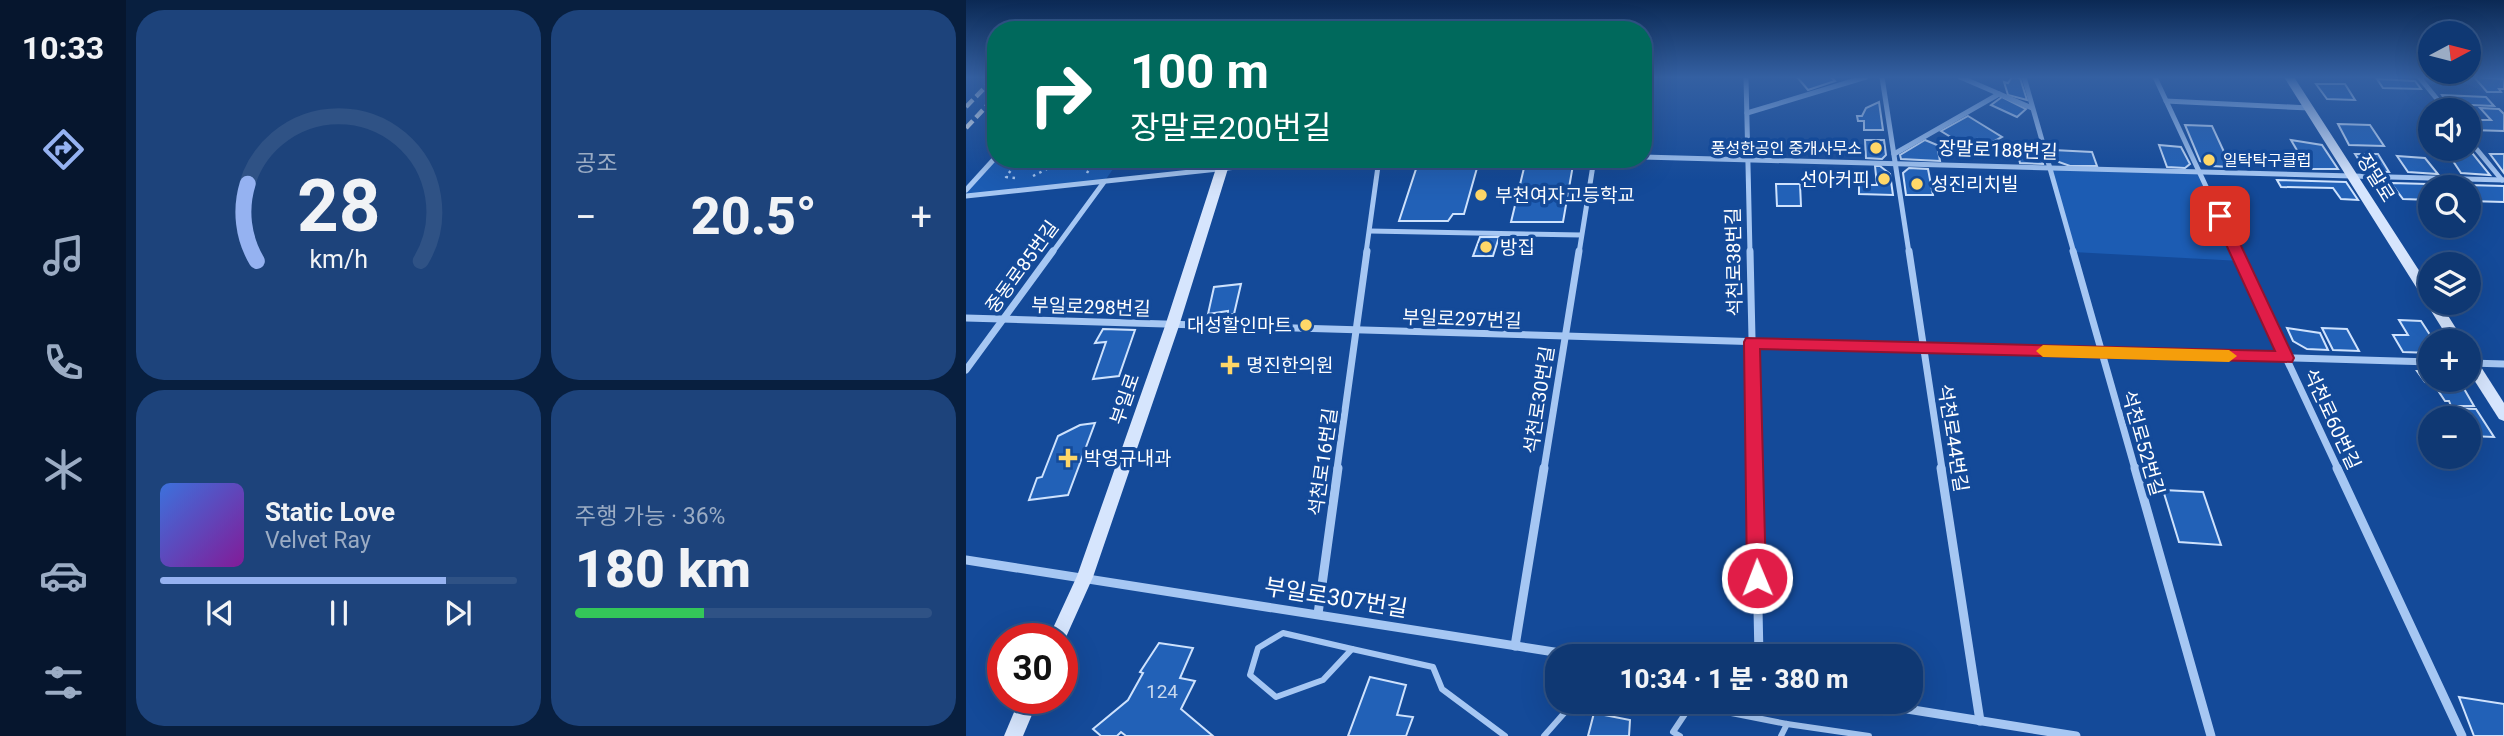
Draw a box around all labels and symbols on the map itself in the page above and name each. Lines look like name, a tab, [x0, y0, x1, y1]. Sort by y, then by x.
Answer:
north arrow	[2418, 21, 2482, 84]
street label: 장말로188번길	[1938, 136, 2058, 164]
place label: 풍성한공인 중개사무소	[1711, 139, 1862, 158]
marker: 풍성한공인 중개사무소	[1868, 140, 1884, 156]
street label: 장말로	[2352, 150, 2400, 206]
place label: 일탁탁구클럽	[2223, 151, 2311, 170]
marker: 일탁탁구클럽	[2201, 152, 2217, 168]
place label: 선아커피	[1800, 168, 1870, 191]
marker: 선아커피	[1876, 171, 1892, 187]
place label: 성진리치빌	[1931, 173, 2018, 196]
marker: 성진리치빌	[1909, 176, 1925, 192]
place label: 부천여자고등학교	[1495, 184, 1635, 207]
pin	[2190, 186, 2250, 246]
marker: 부천여자고등학교	[1473, 187, 1489, 203]
street label: 석천로38번길	[1722, 207, 1746, 317]
street label: 중동로85번길	[981, 216, 1063, 318]
place label: 방집	[1500, 236, 1535, 259]
marker: 방집	[1478, 239, 1494, 255]
street label: 부일로298번길	[1031, 293, 1151, 321]
street label: 부일로297번길	[1402, 305, 1522, 333]
place label: 대성할인마트	[1187, 314, 1292, 337]
marker: 대성할인마트	[1298, 317, 1314, 333]
street label: 석천로30번길	[1519, 344, 1559, 456]
place label: 명진한의원	[1246, 354, 1333, 377]
marker: 명진한의원	[1220, 355, 1240, 375]
street label: 석천로60번길	[2299, 365, 2365, 473]
street label: 부일로	[1106, 370, 1144, 428]
street label: 석천로44번길	[1933, 382, 1973, 494]
street label: 석천로52번길	[2117, 388, 2169, 498]
street label: 석천로16번길	[1304, 407, 1342, 517]
place label: 박영규내과	[1084, 447, 1171, 470]
marker: 박영규내과	[1058, 448, 1078, 468]
position arrow	[1720, 541, 1794, 615]
street label: 부일로307번길	[1262, 573, 1410, 623]
speed limit sign: 30	[987, 623, 1078, 714]
house number: 124	[1146, 680, 1178, 703]

